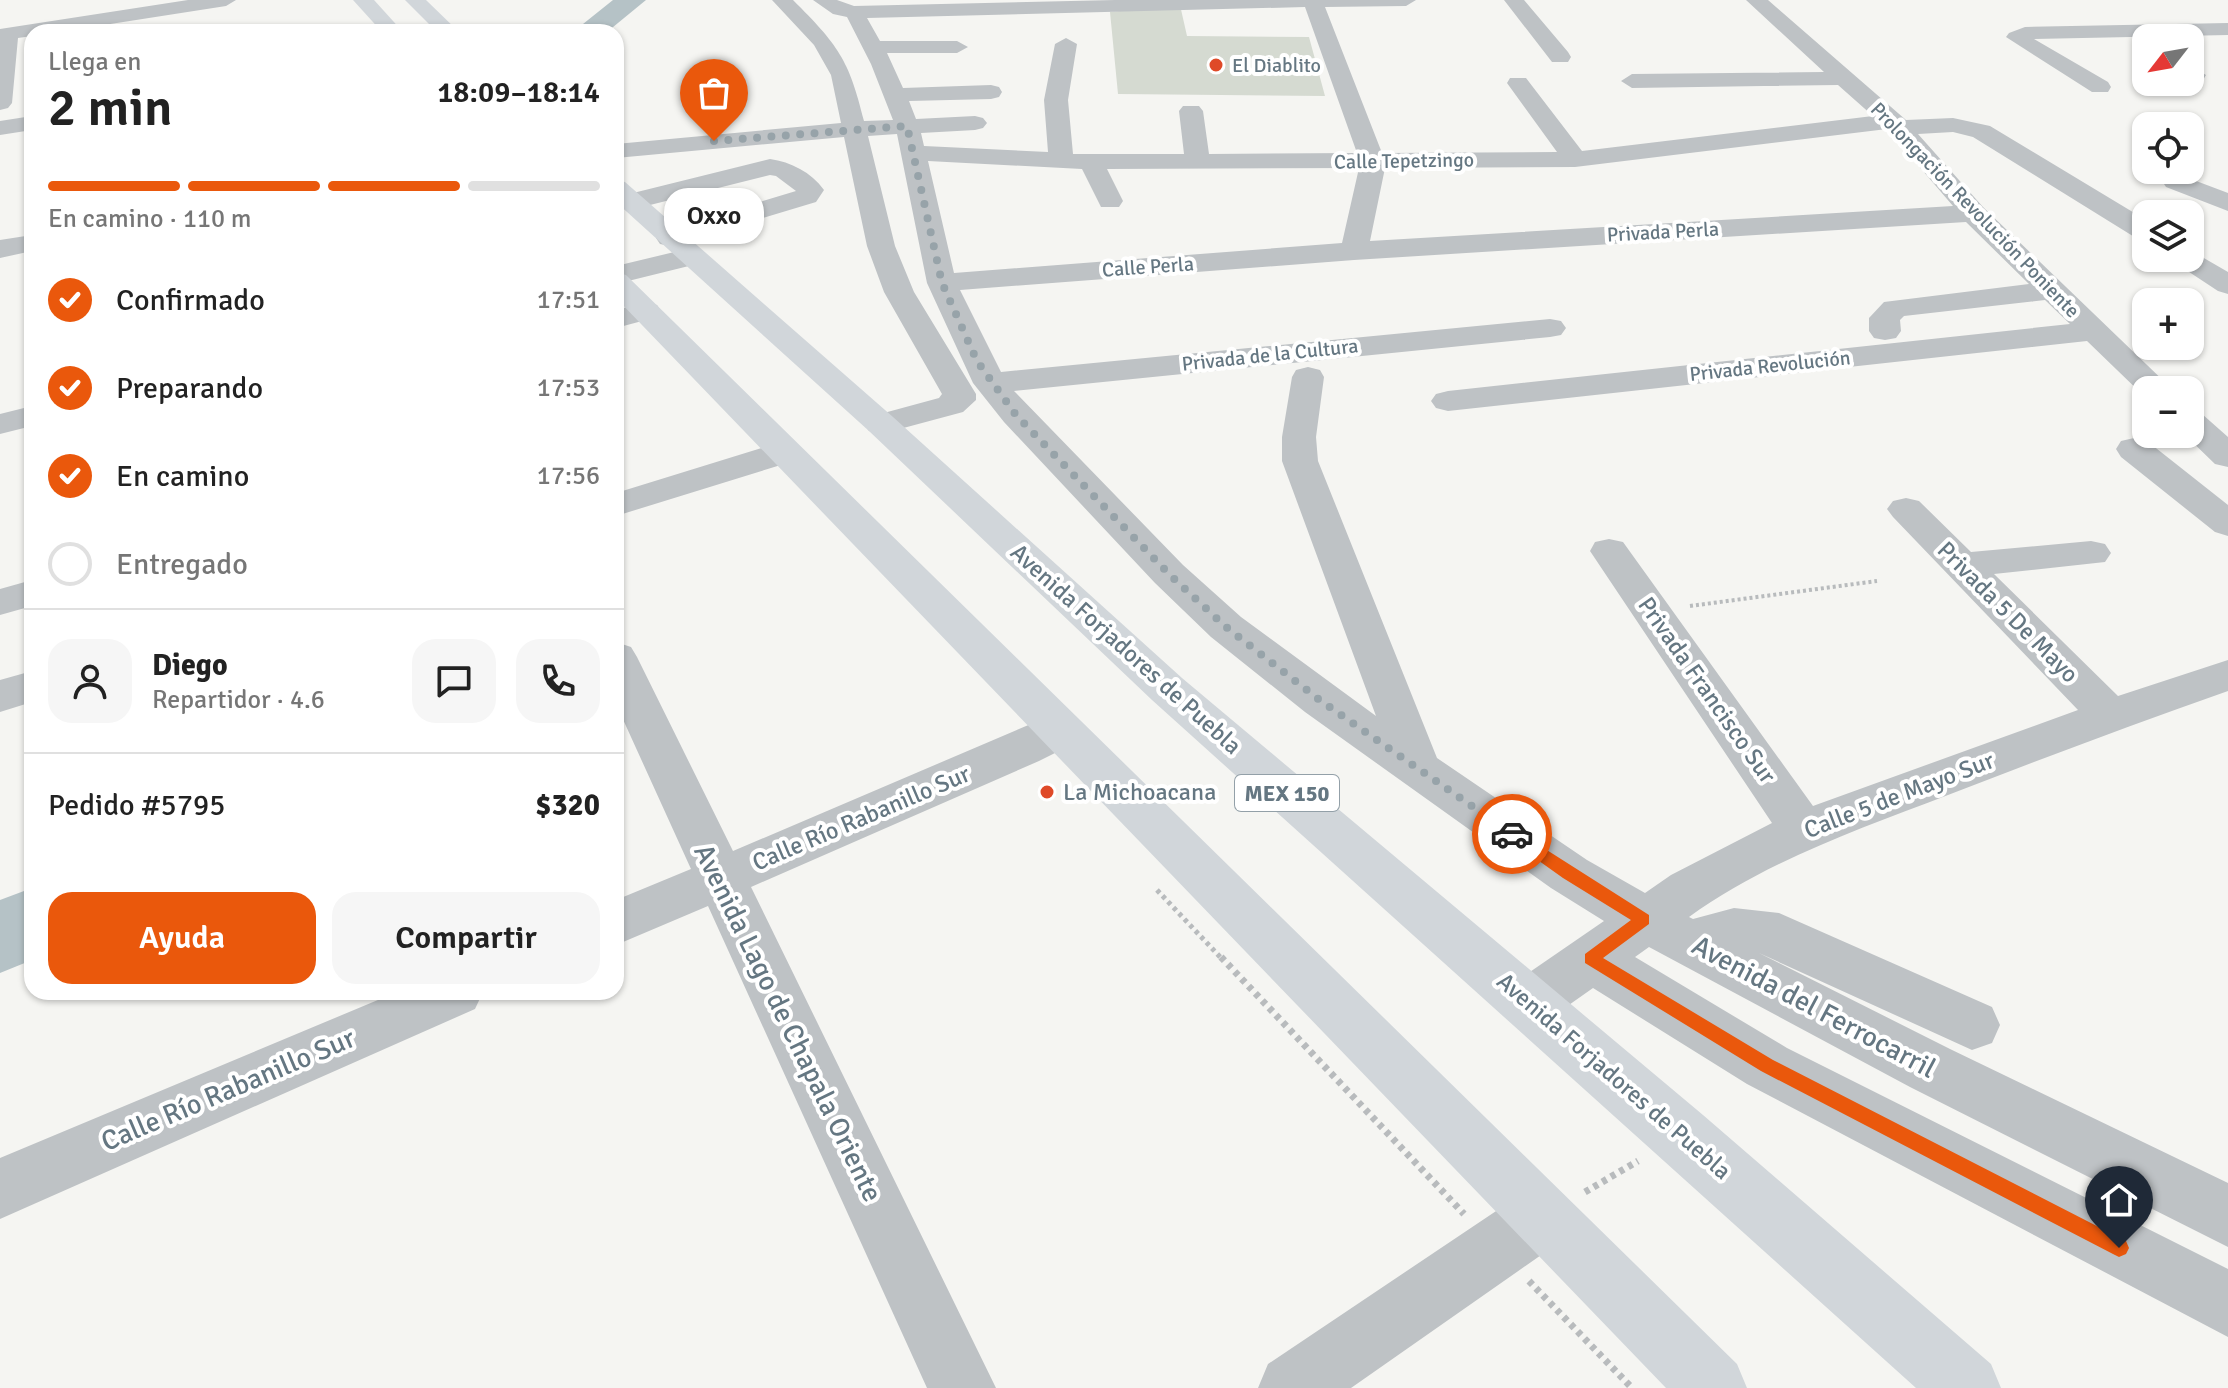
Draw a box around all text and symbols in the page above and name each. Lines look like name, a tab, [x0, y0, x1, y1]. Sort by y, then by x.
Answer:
north arrow	[2132, 24, 2204, 96]
map controls	[2132, 24, 2204, 448]
text: Llega en	[48, 46, 142, 78]
place label: El Diablito	[1232, 53, 1321, 78]
marker: El Diablito	[1207, 56, 1225, 74]
pin	[680, 59, 748, 141]
icon: bag	[692, 71, 736, 115]
text: 18:09–18:14	[437, 74, 600, 111]
text: 2 min	[48, 76, 173, 140]
street label: Prolongación Revolución Poniente	[1865, 97, 2085, 323]
button: locate	[2132, 112, 2204, 184]
street label: Calle Tepetzingo	[1334, 147, 1474, 175]
callout: Oxxo	[664, 189, 764, 245]
text: Oxxo	[687, 200, 741, 232]
button: layers	[2132, 200, 2204, 272]
text: En camino · 110 m	[48, 203, 251, 235]
street label: Privada Perla	[1606, 217, 1720, 247]
street label: Calle Perla	[1101, 251, 1195, 283]
icon: check	[48, 278, 92, 322]
text: Confirmado	[116, 282, 265, 319]
text: 17:51	[537, 284, 600, 316]
button: +	[2132, 288, 2204, 360]
street label: Privada de la Cultura	[1180, 333, 1360, 377]
street label: Privada Revolución	[1688, 345, 1852, 387]
icon: check	[48, 366, 92, 410]
text: Preparando	[116, 370, 263, 407]
text: 17:53	[537, 372, 600, 404]
button: −	[2132, 376, 2204, 448]
icon: check	[48, 454, 92, 498]
text: En camino	[116, 458, 249, 495]
text: 17:56	[537, 460, 600, 492]
street label: Privada 5 De Mayo	[1931, 535, 2085, 689]
street label: Avenida Forjadores de Puebla	[1004, 537, 1248, 761]
text: Entregado	[116, 546, 248, 583]
street label: Privada Francisco Sur	[1631, 591, 1783, 789]
button: person	[48, 639, 132, 723]
button: chat	[412, 639, 496, 723]
button: phone	[516, 639, 600, 723]
text: Diego	[152, 647, 228, 684]
text: Repartidor · 4.6	[152, 684, 325, 716]
street label: Calle 5 de Mayo Sur	[1800, 745, 1998, 845]
street label: Calle Río Rabanillo Sur	[748, 759, 974, 877]
road number: MEX 150	[1235, 775, 1339, 811]
place label: La Michoacana	[1063, 777, 1216, 807]
marker: La Michoacana	[1038, 783, 1056, 801]
text: Pedido #5795	[48, 787, 225, 824]
text: $320	[535, 787, 600, 824]
courier	[1472, 794, 1552, 874]
icon: car	[1490, 812, 1534, 856]
street label: Avenida Lago de Chapala Oriente	[686, 839, 890, 1207]
button: Ayuda	[48, 892, 316, 984]
button: Compartir	[332, 892, 600, 984]
street label: Avenida del Ferrocarril	[1686, 928, 1942, 1086]
street label: Avenida Forjadores de Puebla	[1491, 966, 1737, 1186]
street label: Calle Río Rabanillo Sur	[96, 1021, 361, 1159]
pin	[2085, 1166, 2153, 1248]
icon: home	[2097, 1178, 2141, 1222]

